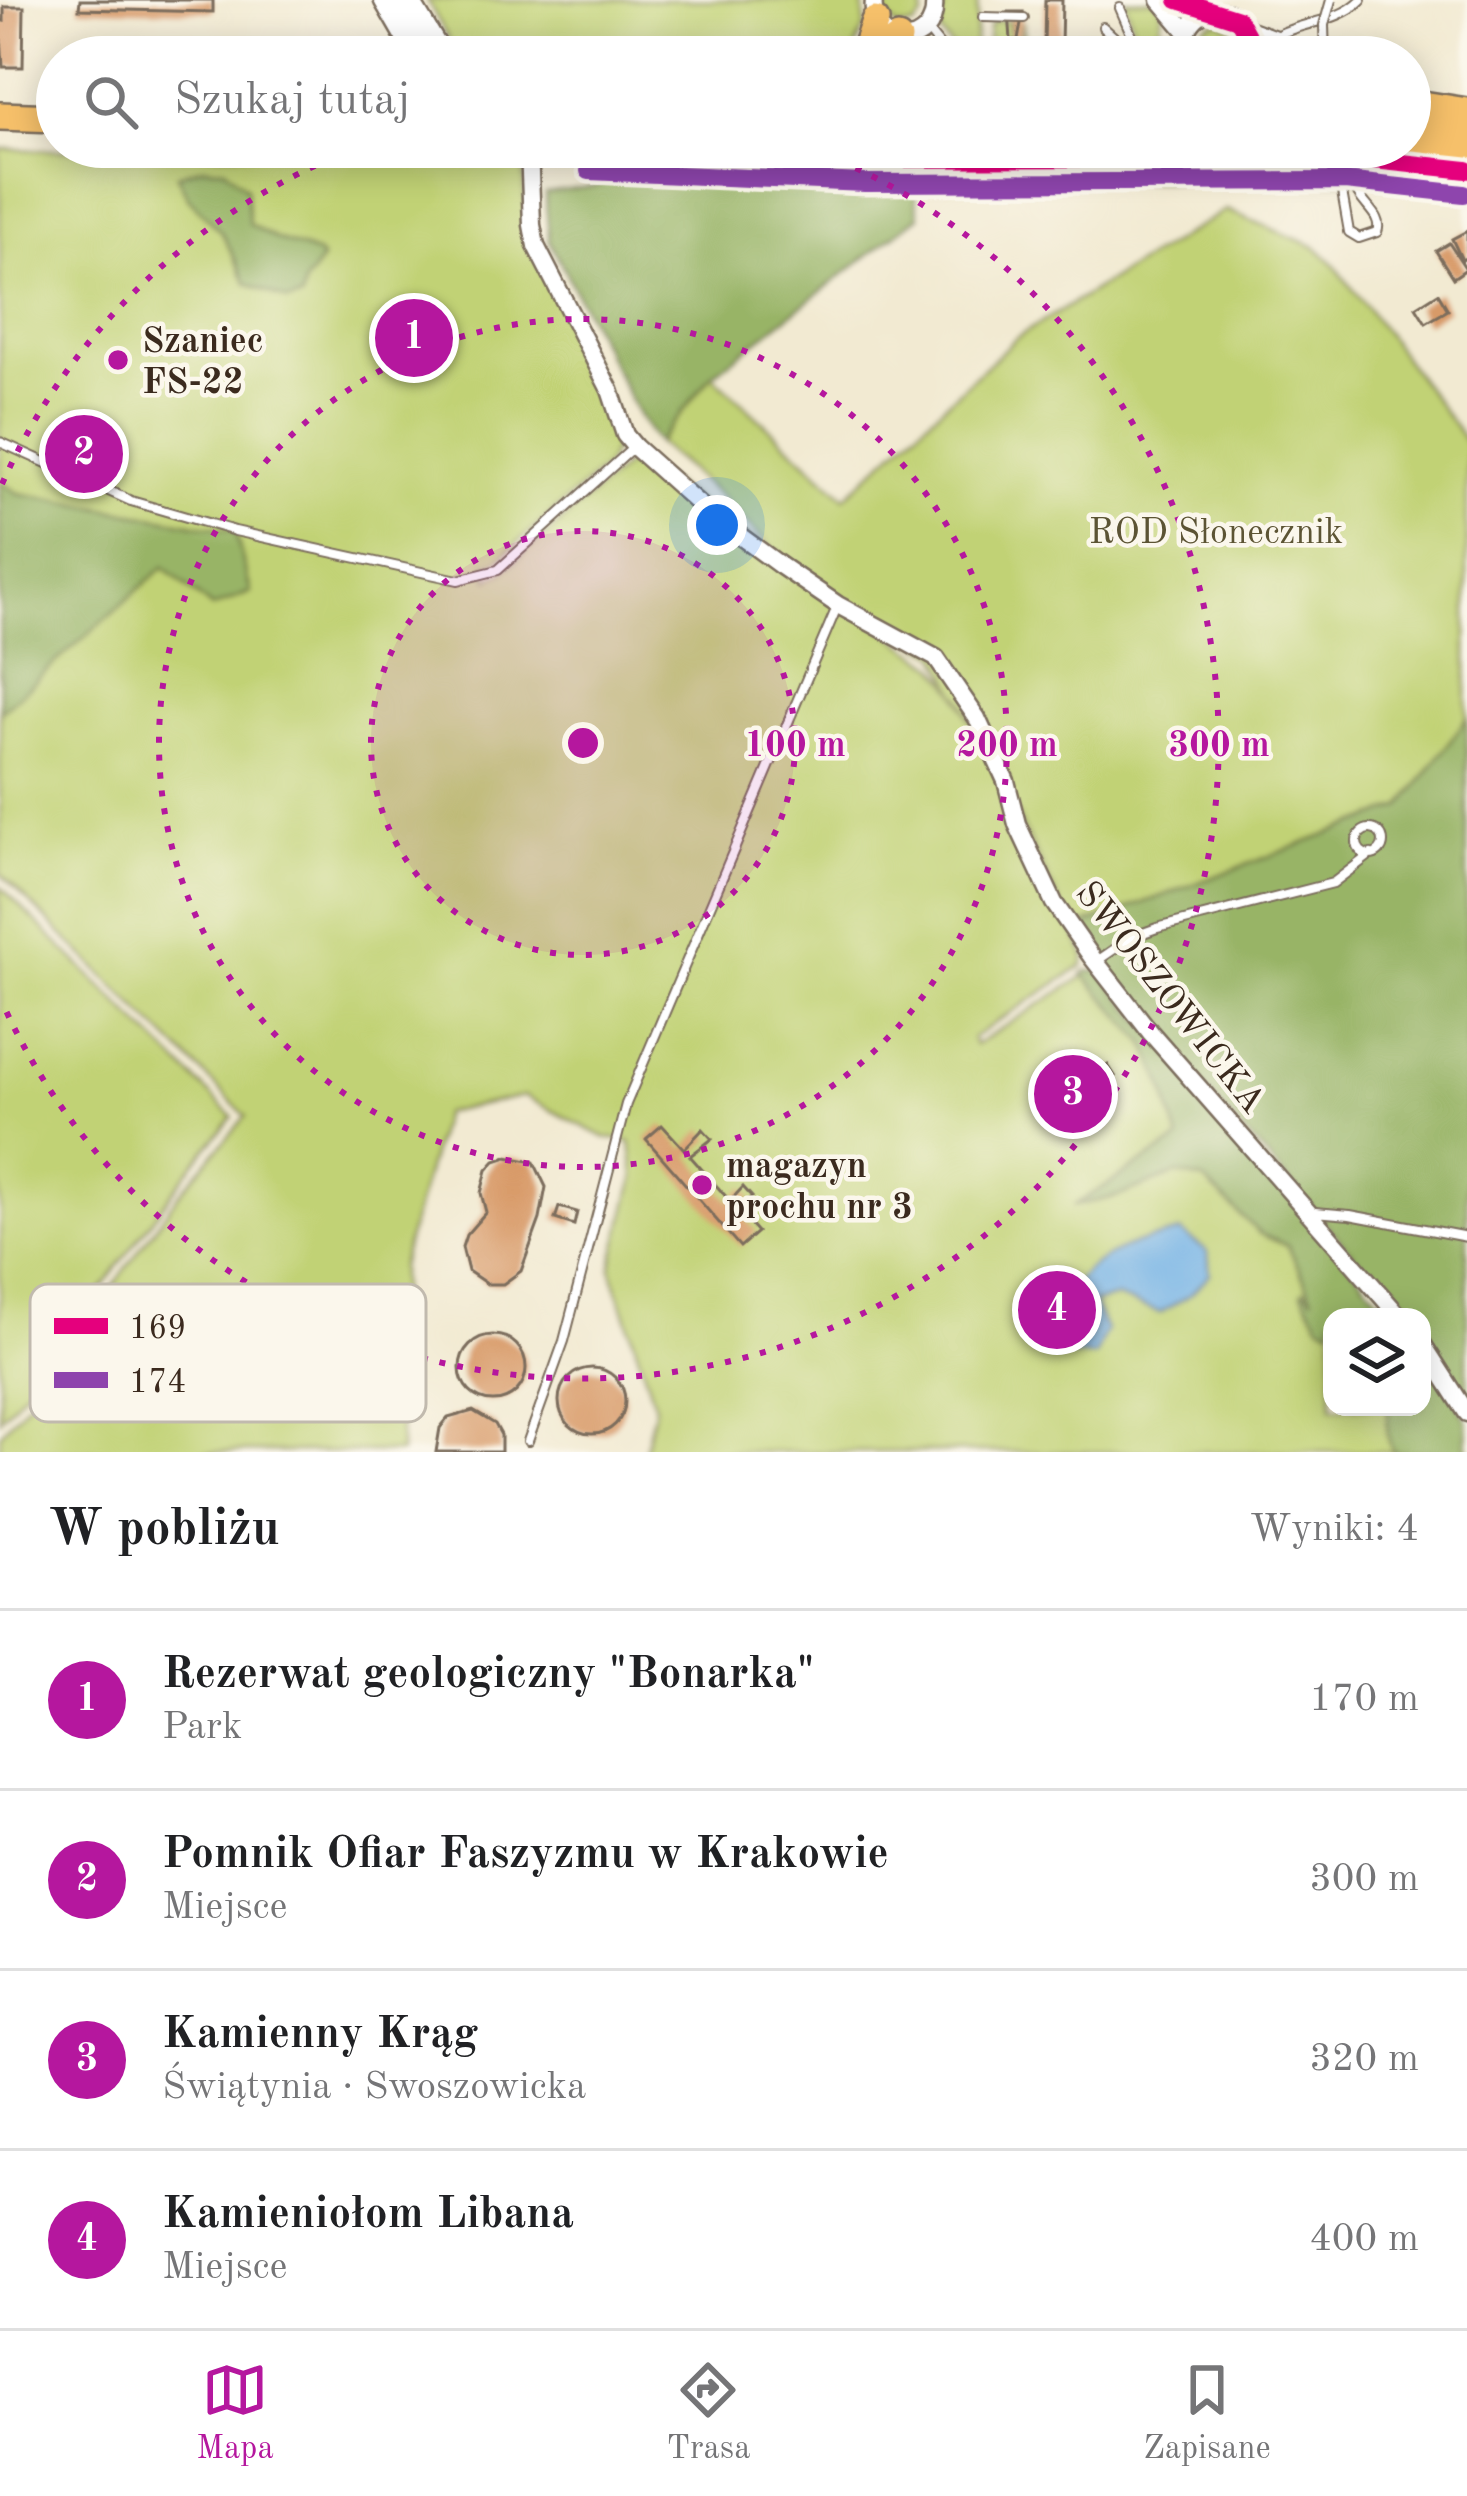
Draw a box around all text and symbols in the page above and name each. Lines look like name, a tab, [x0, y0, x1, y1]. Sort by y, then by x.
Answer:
search box	[36, 36, 1431, 168]
icon: search	[78, 69, 144, 135]
text: Szukaj tutaj	[174, 79, 411, 124]
pin: 1	[375, 293, 453, 383]
place label: Szaniec FS-22	[142, 325, 264, 402]
marker: Szaniec FS-22	[105, 347, 131, 373]
pin: 2	[45, 409, 123, 499]
your location	[687, 495, 747, 555]
park label: ROD Słonecznik	[1089, 516, 1343, 552]
centre of rings	[562, 722, 604, 764]
text: 100 m	[744, 729, 846, 765]
text: 200 m	[956, 729, 1058, 765]
text: 300 m	[1168, 729, 1270, 765]
street label: SWOSZOWICKA	[1067, 876, 1270, 1121]
pin: 3	[1034, 1049, 1112, 1139]
place label: magazyn prochu nr 3	[726, 1150, 913, 1227]
marker: magazyn prochu nr 3	[689, 1172, 715, 1198]
pin: 4	[1018, 1265, 1096, 1355]
legend	[30, 1284, 426, 1422]
map controls	[1323, 1308, 1431, 1416]
button: layers	[1323, 1308, 1431, 1416]
text: 169	[129, 1313, 186, 1346]
text: 174	[129, 1367, 186, 1400]
text: W pobliżu	[48, 1505, 280, 1556]
text: Wyniki: 4	[1250, 1510, 1419, 1549]
text: Rezerwat geologiczny "Bonarka"	[162, 1653, 815, 1698]
text: 1	[76, 1680, 98, 1719]
text: 170 m	[1309, 1680, 1419, 1719]
text: Park	[162, 1708, 242, 1747]
text: Pomnik Ofiar Faszyzmu w Krakowie	[162, 1833, 889, 1878]
text: 2	[76, 1860, 98, 1899]
text: 300 m	[1309, 1860, 1419, 1899]
text: Miejsce	[162, 1888, 288, 1927]
text: Kamienny Krąg	[162, 2013, 478, 2058]
text: 3	[76, 2040, 98, 2079]
text: 320 m	[1309, 2040, 1419, 2079]
text: Świątynia · Swoszowicka	[162, 2068, 586, 2107]
text: Kamieniołom Libana	[162, 2193, 574, 2238]
text: 4	[76, 2220, 98, 2259]
text: 400 m	[1309, 2220, 1419, 2259]
text: Miejsce	[162, 2248, 288, 2287]
tab: Mapa	[196, 2357, 274, 2470]
tab: Trasa	[666, 2357, 750, 2470]
tab: Zapisane	[1143, 2357, 1271, 2470]

